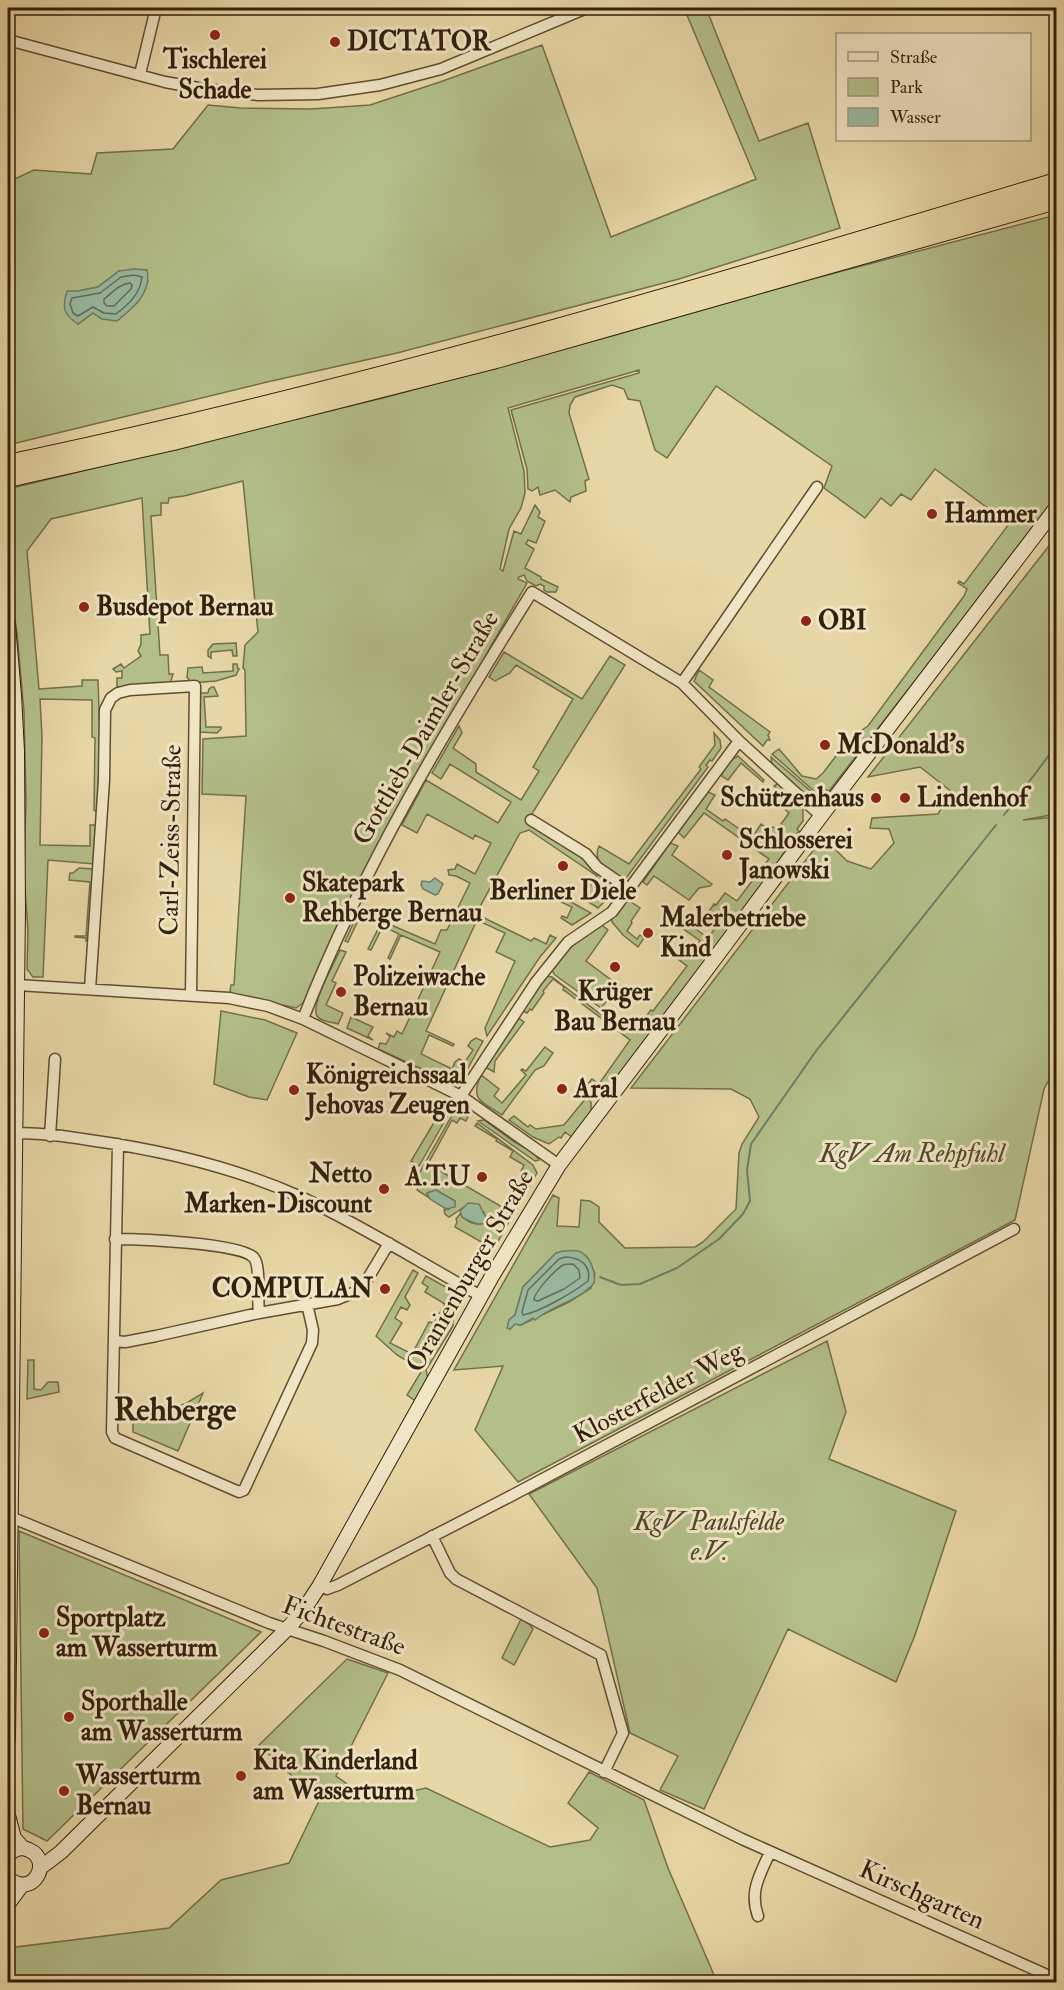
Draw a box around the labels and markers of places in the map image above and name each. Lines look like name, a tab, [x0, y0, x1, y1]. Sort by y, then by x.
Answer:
place label: DICTATOR	[347, 26, 492, 58]
marker: Tischlerei Schade	[208, 28, 222, 42]
marker: DICTATOR	[328, 35, 342, 49]
place label: Tischlerei Schade	[162, 44, 267, 106]
place label: Hammer	[944, 498, 1037, 530]
marker: Hammer	[925, 507, 939, 521]
place label: Busdepot Bernau	[96, 591, 274, 624]
marker: Busdepot Bernau	[77, 600, 91, 614]
place label: OBI	[818, 605, 866, 637]
marker: OBI	[799, 614, 813, 628]
place label: McDonald's	[836, 729, 964, 761]
marker: McDonald's	[818, 738, 832, 752]
place label: Schützenhaus	[720, 782, 864, 814]
place label: Lindenhof	[917, 782, 1032, 814]
marker: Schützenhaus	[869, 791, 883, 805]
marker: Lindenhof	[898, 791, 912, 805]
place label: Schlosserei Janowski	[737, 824, 853, 886]
marker: Schlosserei Janowski	[720, 848, 734, 862]
marker: Berliner Diele	[556, 859, 570, 873]
place label: Skatepark Rehberge Bernau	[302, 867, 483, 930]
place label: Berliner Diele	[490, 875, 637, 907]
marker: Skatepark Rehberge Bernau	[283, 891, 297, 905]
place label: Malerbetriebe Kind	[659, 902, 806, 964]
marker: Malerbetriebe Kind	[641, 926, 655, 940]
marker: Krüger Bau Bernau	[608, 960, 622, 974]
place label: Polizeiwache Bernau	[353, 961, 485, 1023]
place label: Krüger Bau Bernau	[554, 976, 676, 1038]
marker: Polizeiwache Bernau	[334, 985, 348, 999]
place label: Königreichssaal Jehovas Zeugen	[304, 1059, 471, 1122]
place label: Aral	[573, 1073, 618, 1105]
marker: Aral	[555, 1082, 569, 1096]
marker: Königreichssaal Jehovas Zeugen	[287, 1083, 301, 1097]
place label: Netto Marken-Discount	[183, 1158, 373, 1220]
place label: A.T.U	[405, 1161, 470, 1193]
marker: A.T.U	[475, 1170, 489, 1184]
marker: Netto Marken-Discount	[377, 1182, 391, 1196]
place label: COMPULAN	[212, 1273, 374, 1305]
marker: COMPULAN	[378, 1282, 392, 1296]
place label: Sportplatz am Wasserturm	[56, 1602, 218, 1664]
marker: Sportplatz am Wasserturm	[37, 1626, 51, 1640]
place label: Sporthalle am Wasserturm	[81, 1686, 243, 1748]
marker: Sporthalle am Wasserturm	[62, 1710, 76, 1724]
place label: Kita Kinderland am Wasserturm	[253, 1745, 418, 1807]
place label: Wasserturm Bernau	[75, 1760, 202, 1822]
marker: Kita Kinderland am Wasserturm	[234, 1769, 248, 1783]
marker: Wasserturm Bernau	[57, 1784, 71, 1798]

